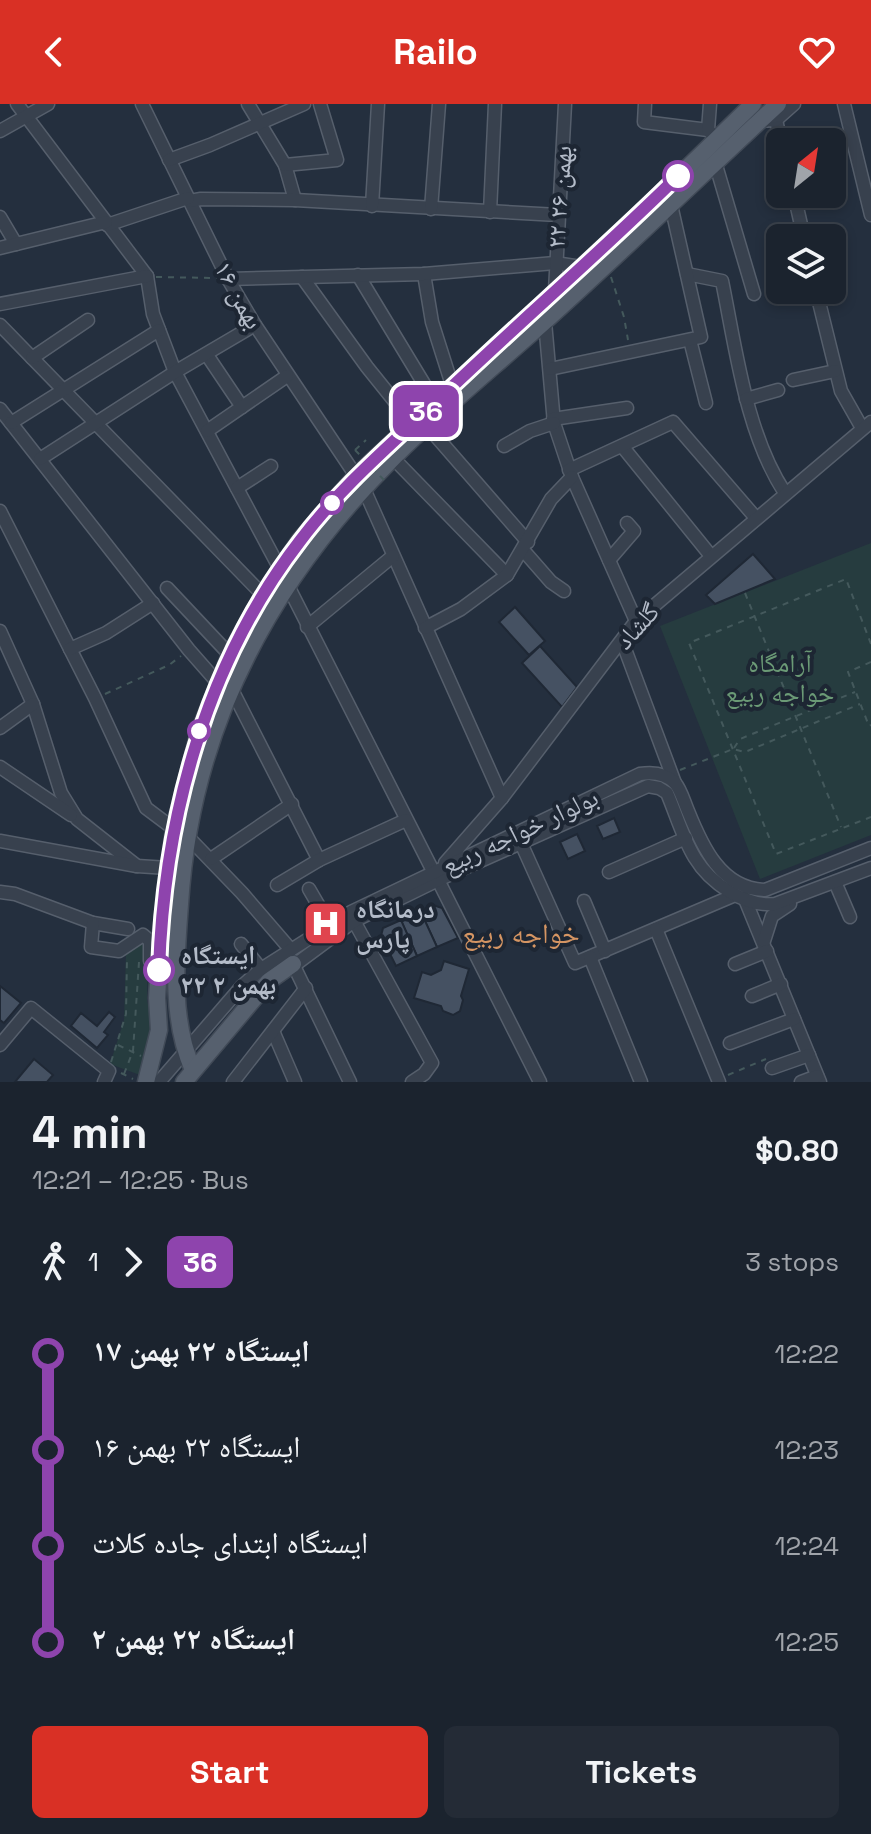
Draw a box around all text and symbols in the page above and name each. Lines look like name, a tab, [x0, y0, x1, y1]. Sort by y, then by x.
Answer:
text: Railo	[393, 29, 478, 75]
icon: back	[32, 30, 76, 74]
icon: heart	[795, 30, 839, 74]
north arrow	[766, 128, 846, 208]
map controls	[766, 128, 846, 304]
street label: ۲۲ بهمن ۲۶	[538, 144, 580, 250]
unlabelled marker	[663, 161, 693, 191]
button: layers	[766, 224, 846, 304]
street label: بهمن ۱۶	[206, 255, 272, 335]
line badge: 36	[390, 385, 462, 437]
text: 36	[409, 393, 443, 429]
unlabelled marker	[321, 492, 343, 514]
street label: گلشاد	[607, 595, 667, 657]
park label: آرامگاه خواجه ربیع	[726, 646, 834, 710]
unlabelled marker	[188, 720, 210, 742]
street label: بولوار خواجه ربیع	[436, 780, 604, 882]
place label: درمانگاه پارس	[356, 892, 435, 956]
hospital icon: درمانگاه پارس	[301, 900, 349, 948]
district label: خواجه ربیع	[462, 915, 580, 951]
place label: ایستگاه ۲۲ بهمن ۲	[181, 938, 276, 1002]
marker: ایستگاه ۲۲ بهمن ۲	[144, 955, 174, 985]
text: 4 min	[32, 1105, 148, 1161]
text: $0.80	[755, 1131, 839, 1170]
text: 12:21 – 12:25 · Bus	[32, 1163, 249, 1197]
icon: walk	[32, 1240, 76, 1284]
icon: forward	[111, 1240, 155, 1284]
text: 36	[183, 1244, 217, 1280]
text: 1	[88, 1245, 99, 1279]
text: 3 stops	[745, 1245, 839, 1279]
text: ایستگاه ۲۲ بهمن ۱۷	[92, 1331, 310, 1370]
text: 12:22	[775, 1337, 839, 1371]
text: ایستگاه ۲۲ بهمن ۱۶	[92, 1427, 300, 1466]
text: 12:23	[775, 1433, 839, 1467]
text: ایستگاه ابتدای جاده کلات	[92, 1523, 368, 1562]
text: 12:24	[775, 1529, 839, 1563]
text: ایستگاه ۲۲ بهمن ۲	[92, 1619, 295, 1658]
text: 12:25	[775, 1625, 839, 1659]
button: Start	[32, 1726, 428, 1818]
button: Tickets	[444, 1726, 839, 1818]

